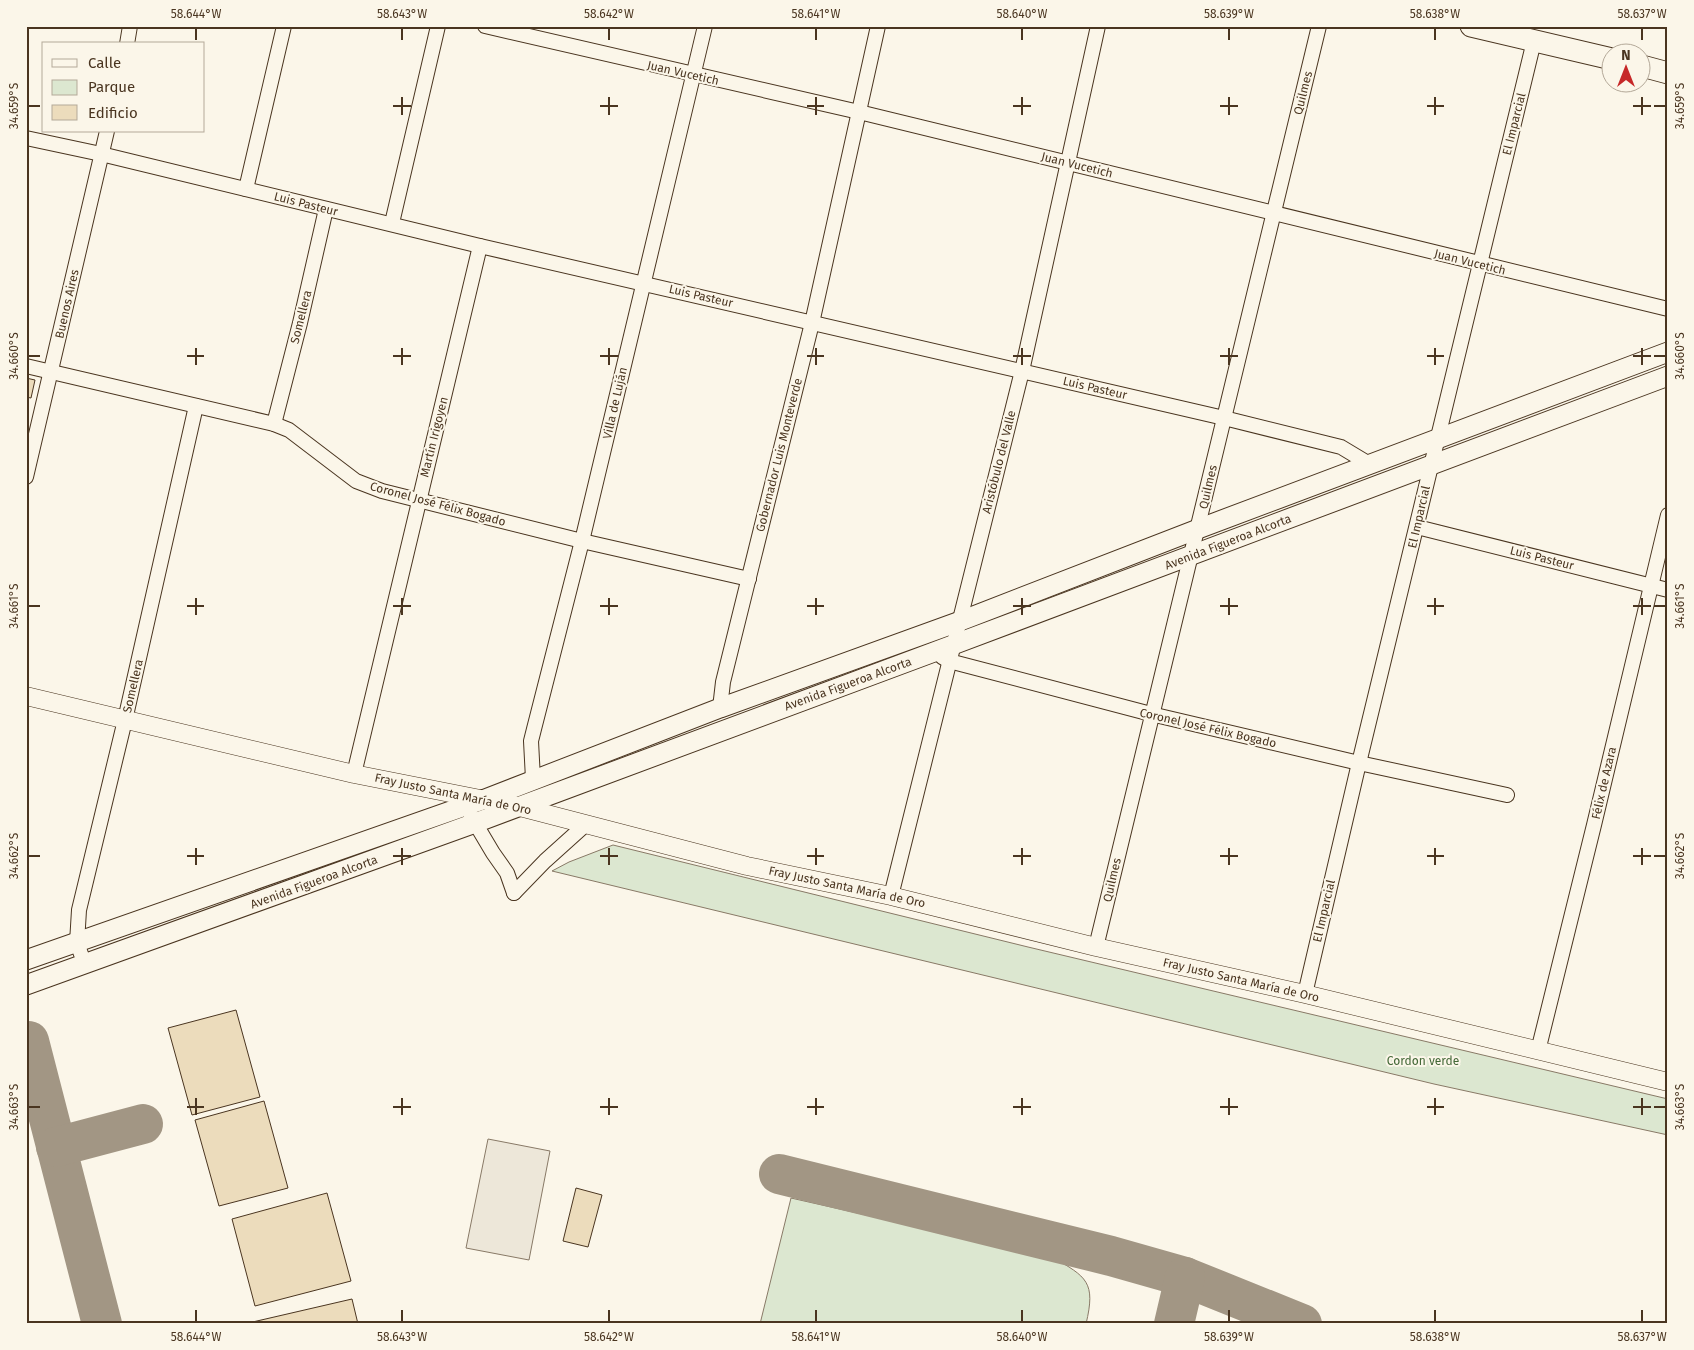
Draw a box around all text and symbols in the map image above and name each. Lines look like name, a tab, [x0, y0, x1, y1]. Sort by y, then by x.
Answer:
text: 58.644°W	[171, 7, 221, 21]
text: 58.643°W	[377, 7, 427, 21]
text: 58.642°W	[584, 7, 634, 21]
text: 58.641°W	[792, 7, 841, 21]
text: 58.640°W	[996, 7, 1048, 21]
text: 58.639°W	[1204, 7, 1254, 21]
text: 58.638°W	[1410, 7, 1460, 21]
text: 58.637°W	[1617, 7, 1667, 21]
legend	[42, 42, 205, 132]
north arrow	[1602, 42, 1652, 92]
text: N	[1621, 47, 1631, 64]
text: Calle	[88, 54, 121, 72]
street label: Juan Vucetich	[646, 58, 720, 88]
street label: Quilmes	[1291, 69, 1315, 116]
text: Parque	[88, 78, 135, 96]
text: 34.659°S	[7, 82, 21, 129]
text: 34.659°S	[1673, 82, 1687, 129]
street label: El Imparcial	[1500, 91, 1529, 157]
text: Edificio	[88, 104, 138, 122]
street label: Juan Vucetich	[1040, 149, 1114, 181]
street label: Luis Pasteur	[272, 189, 340, 219]
street label: Juan Vucetich	[1433, 246, 1507, 278]
street label: Buenos Aires	[52, 268, 82, 340]
street label: Luis Pasteur	[667, 282, 735, 310]
street label: Somellera	[288, 289, 314, 345]
text: 34.660°S	[7, 332, 21, 380]
text: 34.660°S	[1673, 332, 1687, 380]
street label: Villa de Luján	[600, 366, 630, 440]
street label: Luis Pasteur	[1061, 374, 1129, 402]
street label: Gobernador Luis Monteverde	[753, 377, 805, 533]
street label: Martín Irigoyen	[417, 395, 451, 479]
street label: Aristóbulo del Valle	[979, 409, 1019, 515]
street label: Quilmes	[1196, 463, 1220, 510]
street label: Coronel José Félix Bogado	[369, 479, 507, 529]
street label: El Imparcial	[1405, 484, 1433, 550]
street label: Avenida Figueroa Alcorta	[1163, 511, 1293, 573]
street label: Luis Pasteur	[1508, 543, 1576, 573]
text: 34.661°S	[7, 583, 21, 629]
text: 34.661°S	[1673, 583, 1687, 629]
street label: Avenida Figueroa Alcorta	[783, 654, 913, 714]
street label: Somellera	[120, 658, 146, 714]
street label: Coronel José Félix Bogado	[1138, 705, 1278, 751]
street label: Félix de Azara	[1589, 745, 1619, 821]
street label: Fray Justo Santa María de Oro	[373, 771, 533, 817]
text: 34.662°S	[7, 832, 21, 879]
text: 34.662°S	[1673, 832, 1687, 879]
street label: Avenida Figueroa Alcorta	[249, 852, 379, 912]
street label: Quilmes	[1100, 856, 1124, 903]
street label: Fray Justo Santa María de Oro	[767, 864, 927, 910]
street label: El Imparcial	[1310, 878, 1338, 944]
street label: Fray Justo Santa María de Oro	[1162, 955, 1320, 1005]
park label: Cordon verde	[1387, 1054, 1459, 1068]
text: 34.663°S	[7, 1083, 21, 1130]
text: 34.663°S	[1673, 1083, 1687, 1130]
text: 58.644°W	[171, 1330, 221, 1344]
text: 58.643°W	[377, 1330, 427, 1344]
text: 58.642°W	[584, 1330, 634, 1344]
text: 58.641°W	[792, 1330, 841, 1344]
text: 58.640°W	[996, 1330, 1048, 1344]
text: 58.639°W	[1204, 1330, 1254, 1344]
text: 58.638°W	[1410, 1330, 1460, 1344]
text: 58.637°W	[1617, 1330, 1667, 1344]

